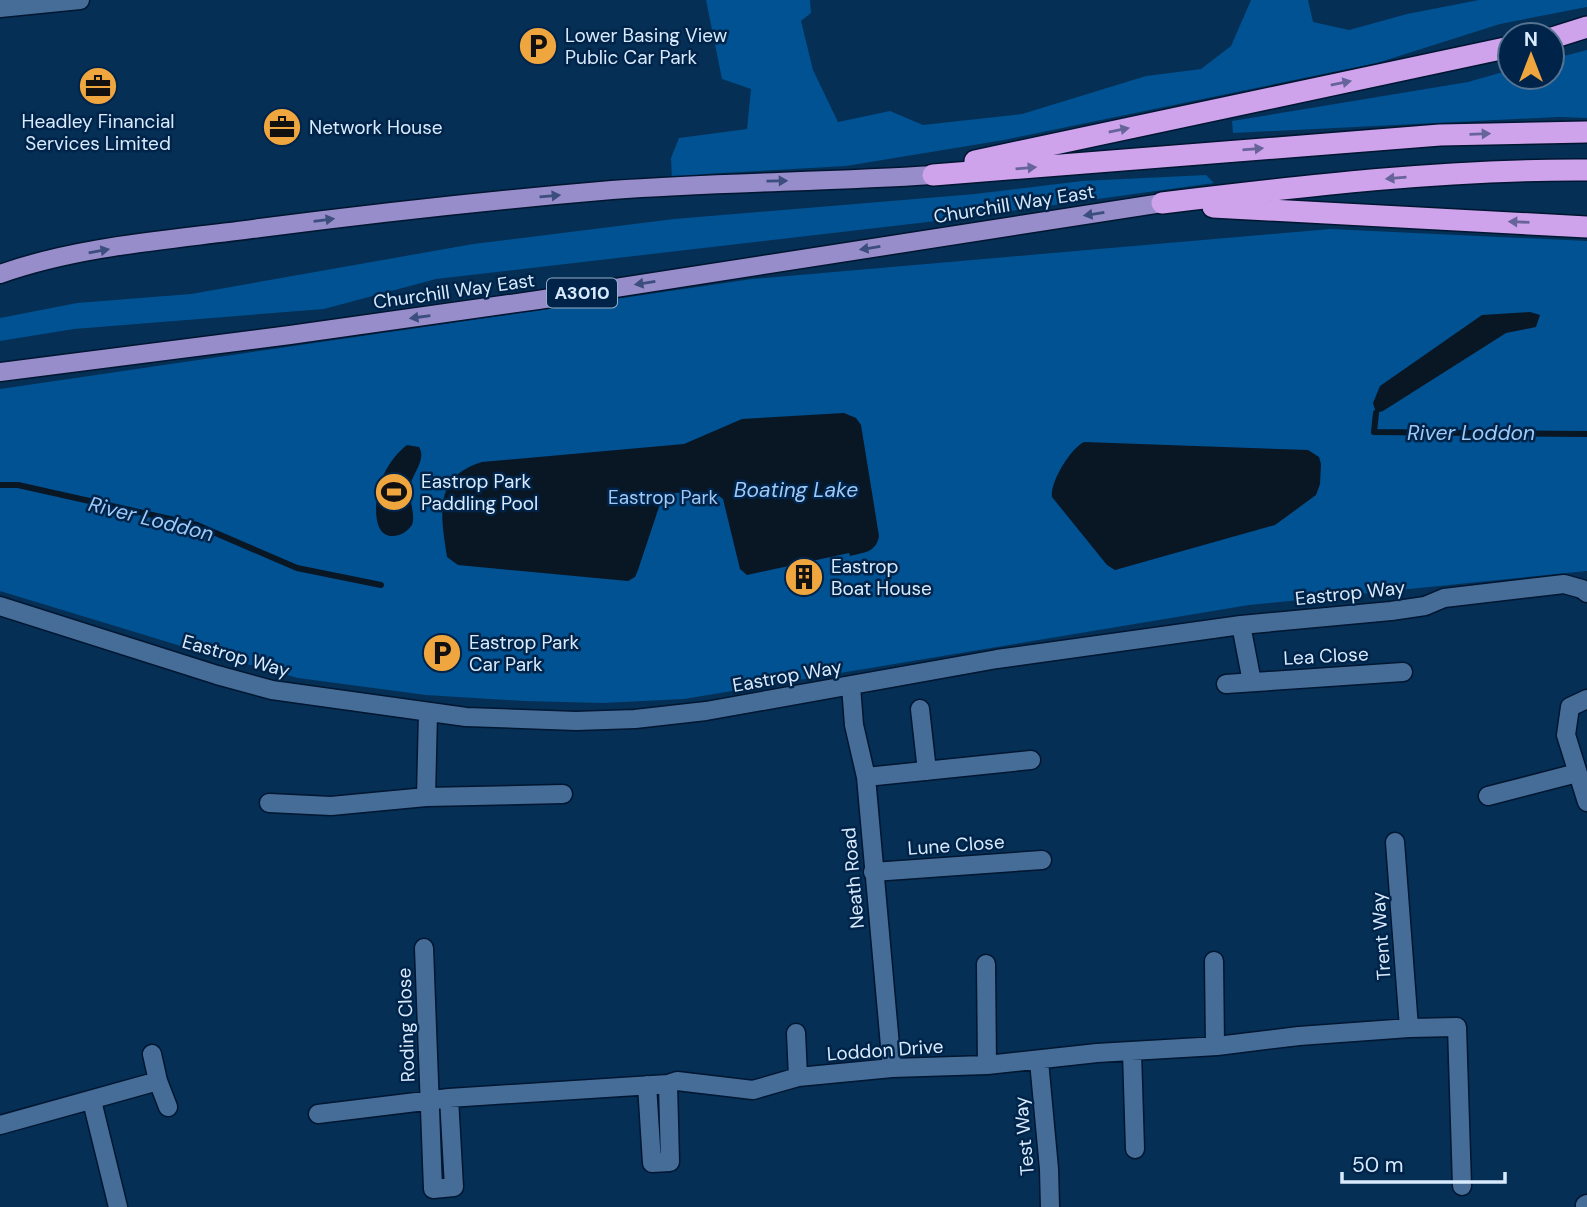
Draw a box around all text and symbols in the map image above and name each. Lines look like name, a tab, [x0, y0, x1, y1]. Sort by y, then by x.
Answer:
north arrow	[1496, 21, 1566, 91]
place label: Lower Basing View Public Car Park	[565, 23, 728, 70]
parking icon: Lower Basing View Public Car Park	[517, 25, 559, 67]
text: N	[1524, 27, 1538, 52]
office icon: Headley Financial Services Limited	[77, 65, 119, 107]
one-way arrow	[1330, 78, 1352, 89]
office icon: Network House	[261, 106, 303, 148]
place label: Headley Financial Services Limited	[21, 109, 175, 156]
place label: Network House	[309, 115, 443, 140]
one-way arrow	[1108, 125, 1130, 136]
one-way arrow	[1469, 128, 1491, 140]
one-way arrow	[1242, 143, 1264, 154]
one-way arrow	[1015, 162, 1037, 173]
one-way arrow	[1385, 173, 1407, 184]
one-way arrow	[766, 176, 788, 187]
street label: Churchill Way East	[932, 179, 1096, 229]
one-way arrow	[539, 190, 561, 201]
one-way arrow	[1083, 208, 1105, 219]
one-way arrow	[313, 214, 335, 225]
one-way arrow	[1508, 217, 1530, 228]
one-way arrow	[858, 243, 880, 254]
one-way arrow	[88, 245, 110, 256]
street label: Churchill Way East	[372, 267, 536, 315]
road number: A3010	[547, 278, 617, 307]
one-way arrow	[634, 278, 656, 289]
one-way arrow	[409, 311, 431, 322]
water label: River Loddon	[1407, 419, 1535, 447]
place label: Eastrop Park Paddling Pool	[421, 469, 538, 516]
sports icon: Eastrop Park Paddling Pool	[373, 471, 415, 513]
water label: Boating Lake	[734, 476, 858, 504]
park label: Eastrop Park	[608, 485, 718, 510]
water label: River Loddon	[85, 490, 217, 548]
place label: Eastrop Boat House	[831, 554, 932, 601]
building icon: Eastrop Boat House	[783, 556, 825, 598]
street label: Eastrop Way	[1294, 575, 1407, 611]
street label: Eastrop Way	[179, 629, 293, 683]
place label: Eastrop Park Car Park	[469, 630, 579, 677]
parking icon: Eastrop Park Car Park	[421, 632, 463, 674]
street label: Lea Close	[1283, 641, 1369, 671]
street label: Eastrop Way	[730, 654, 844, 698]
street label: Neath Road	[836, 826, 870, 930]
street label: Lune Close	[907, 829, 1005, 861]
street label: Trent Way	[1365, 891, 1397, 981]
street label: Roding Close	[392, 967, 420, 1083]
street label: Loddon Drive	[826, 1033, 944, 1067]
street label: Test Way	[1008, 1095, 1040, 1177]
scale bar	[1342, 1140, 1505, 1184]
text: 50 m	[1352, 1151, 1403, 1179]

